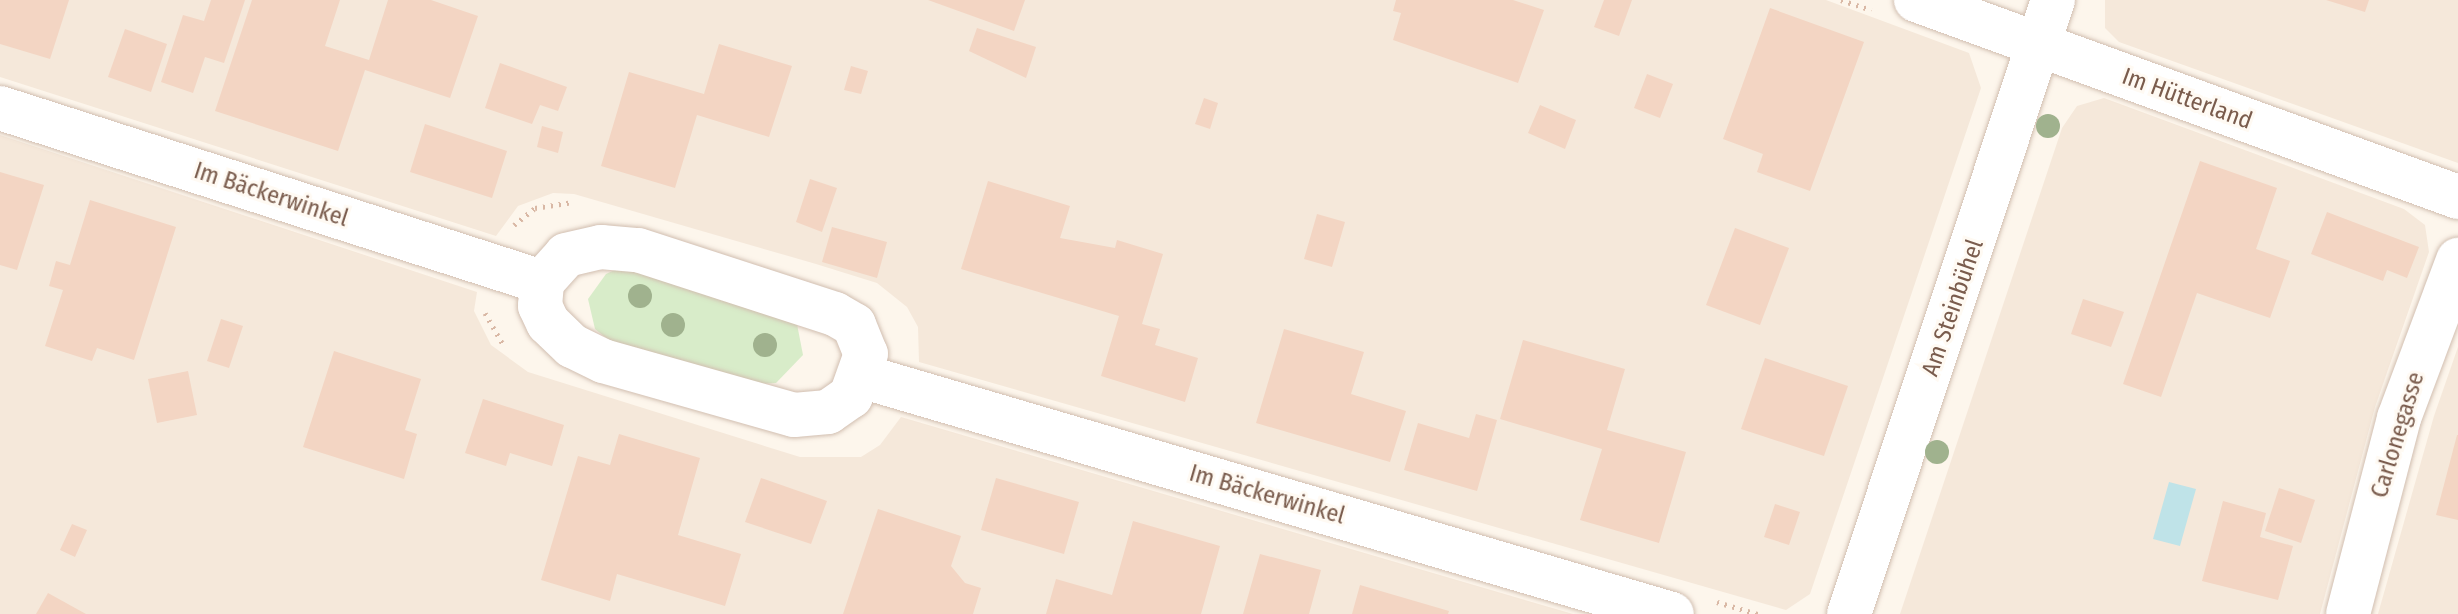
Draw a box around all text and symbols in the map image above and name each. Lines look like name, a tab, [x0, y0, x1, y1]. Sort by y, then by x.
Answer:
street label: Im Hütterland	[2118, 62, 2256, 136]
street label: Im Bäckerwinkel	[190, 157, 352, 233]
street label: Am Steinbühel	[1916, 236, 1990, 380]
street label: Carlonegasse	[2365, 369, 2431, 501]
street label: Im Bäckerwinkel	[1186, 459, 1348, 531]

